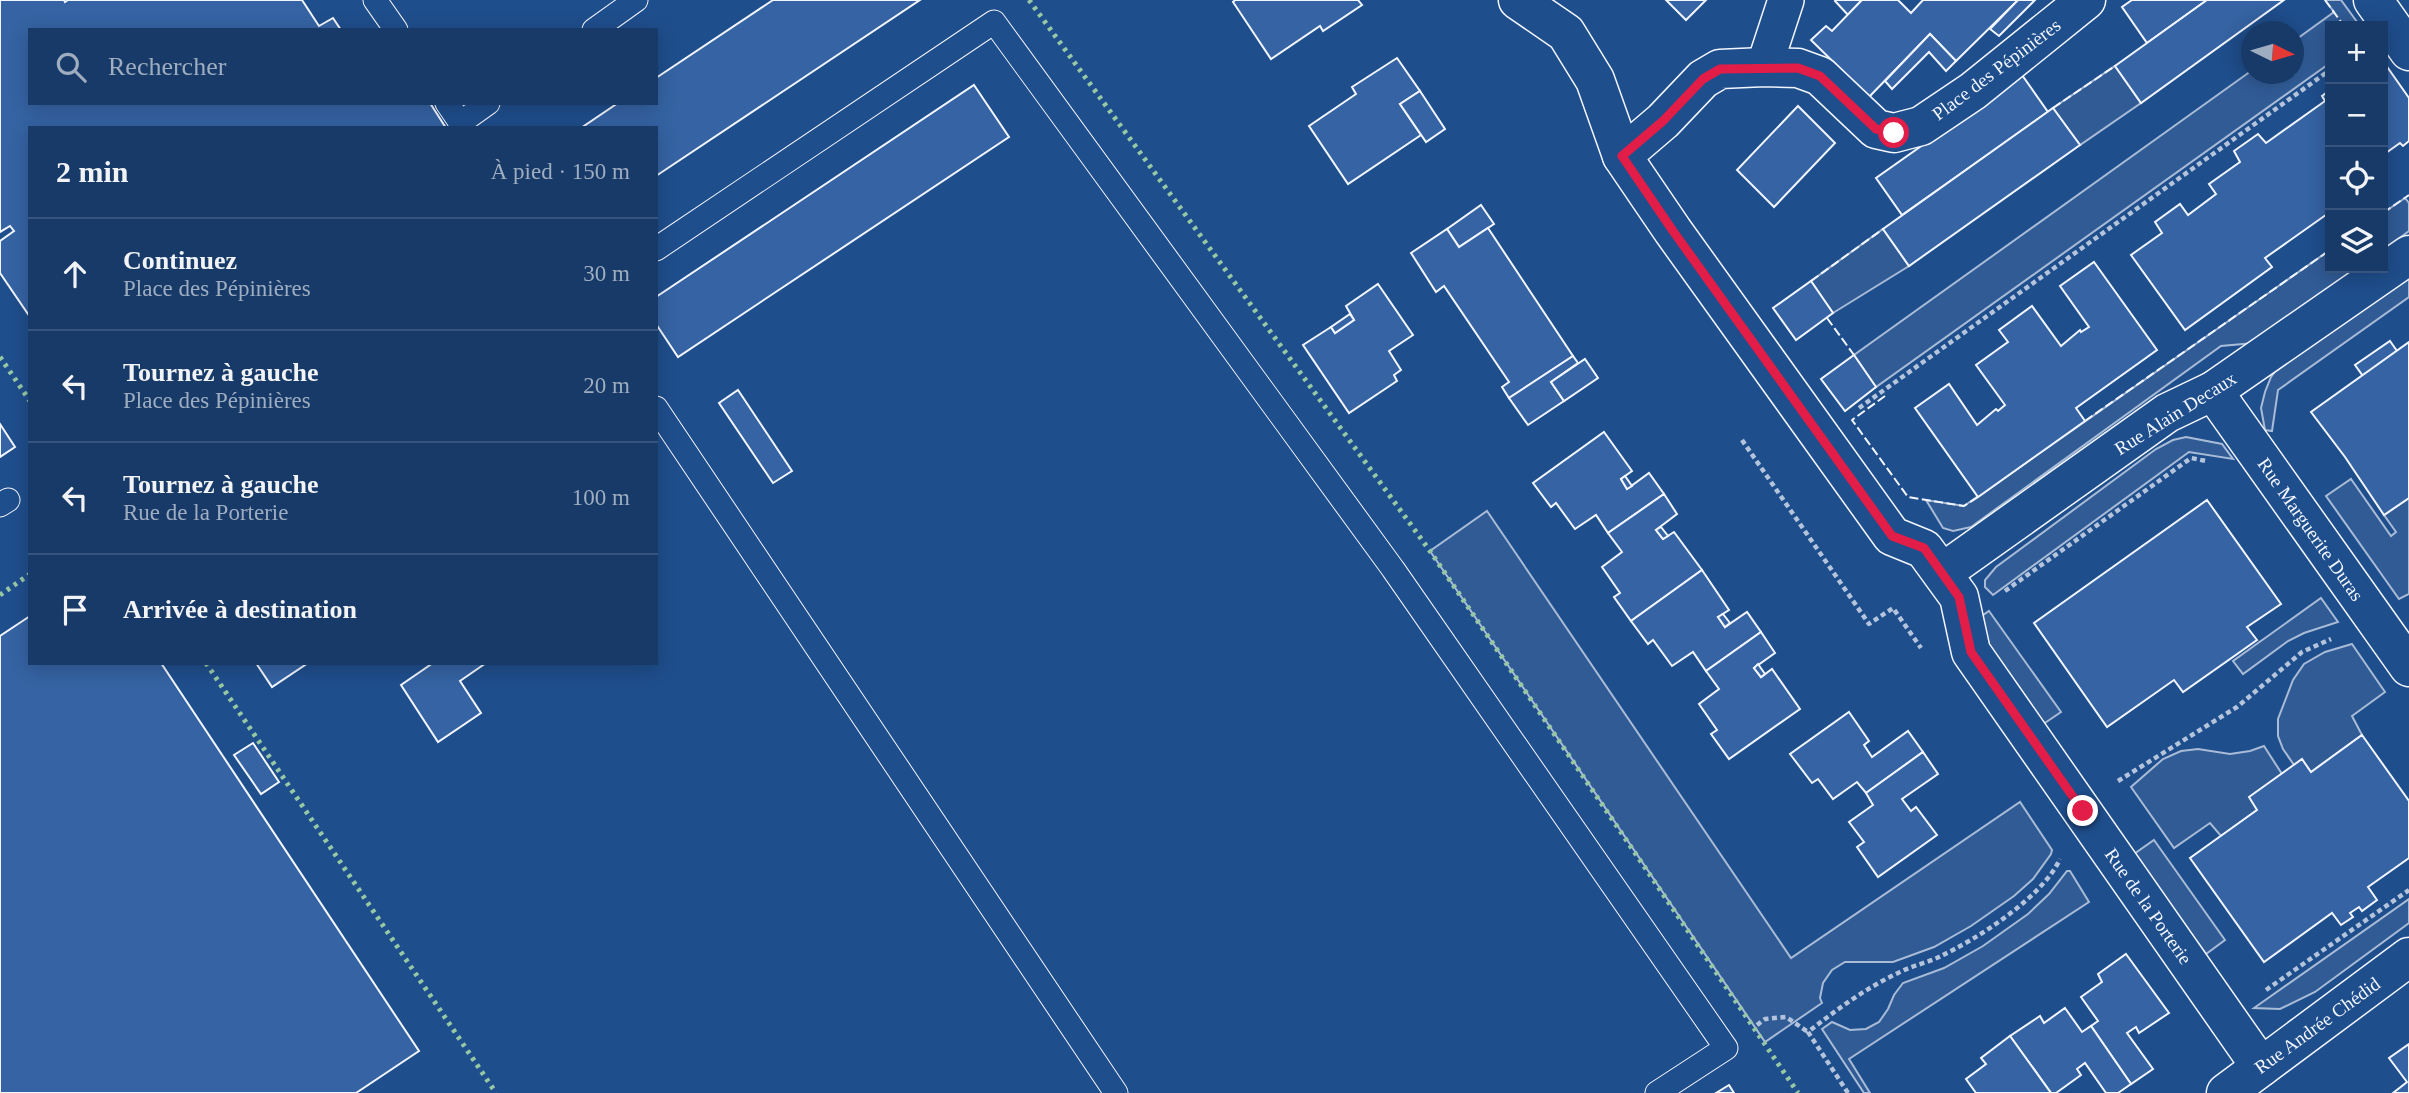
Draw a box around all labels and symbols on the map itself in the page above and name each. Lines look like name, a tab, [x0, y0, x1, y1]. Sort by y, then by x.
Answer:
street label: Place des Pépinières	[1928, 14, 2065, 124]
north arrow	[2241, 21, 2304, 84]
route start	[1878, 117, 1909, 148]
street label: Rue Alain Decaux	[2111, 367, 2240, 459]
street label: Rue Marguerite Duras	[2253, 454, 2368, 605]
route end	[2067, 795, 2098, 826]
street label: Rue de la Porterie	[2101, 844, 2196, 968]
street label: Rue Andrée Chédid	[2251, 973, 2384, 1078]

